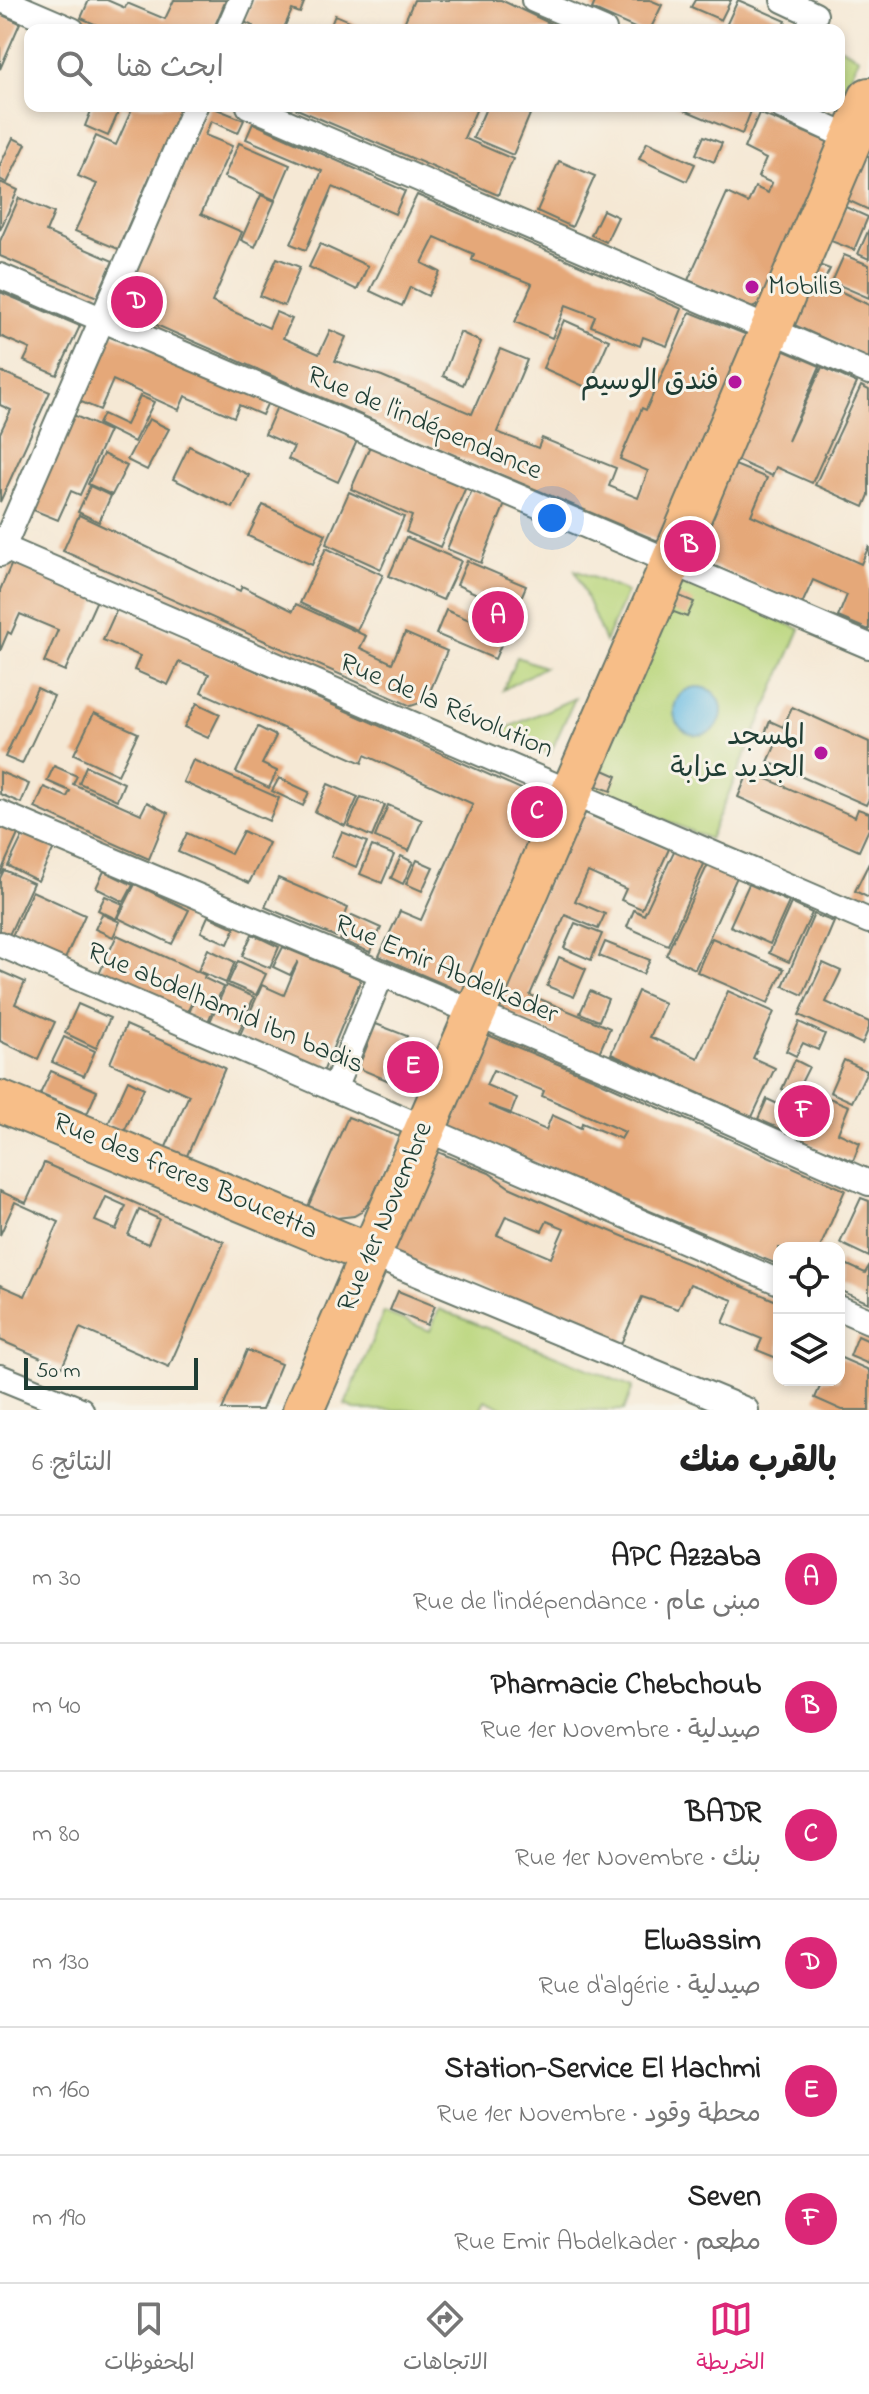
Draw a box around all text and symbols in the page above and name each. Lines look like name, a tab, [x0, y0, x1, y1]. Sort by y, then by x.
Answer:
search box	[24, 24, 845, 112]
icon: search	[52, 46, 96, 90]
text: ابحث هنا	[116, 47, 224, 91]
place label: Mobilis	[768, 267, 843, 308]
pin: D	[111, 272, 163, 332]
marker: Mobilis	[743, 278, 761, 296]
street label: Rue de l'indépendance	[300, 356, 549, 492]
place label: فندق الوسيم	[581, 362, 719, 403]
marker: فندق الوسيم	[726, 373, 744, 391]
your location	[532, 498, 572, 538]
pin: B	[664, 516, 716, 576]
pin: A	[472, 587, 524, 647]
street label: Rue de la Révolution	[333, 643, 559, 771]
place label: المسجد الجديد عزابة	[671, 717, 805, 790]
marker: المسجد الجديد عزابة	[812, 744, 830, 762]
pin: C	[511, 782, 563, 842]
street label: Rue Emir Abdelkader	[328, 904, 565, 1036]
street label: Rue abdelhamid ibn badis	[80, 932, 370, 1086]
pin: E	[387, 1037, 439, 1097]
pin: F	[778, 1081, 830, 1141]
street label: Rue des freres Boucetta	[46, 1103, 324, 1251]
street label: Rue 1er Novembre	[327, 1115, 445, 1319]
map controls	[773, 1242, 845, 1386]
button: locate	[773, 1242, 845, 1314]
button: layers	[773, 1314, 845, 1386]
scale bar	[24, 1354, 198, 1390]
text: 50 m	[36, 1356, 81, 1388]
text: بالقرب منك	[679, 1438, 837, 1488]
text: النتائج: 6	[32, 1445, 112, 1483]
text: APC Azzaba	[611, 1536, 761, 1580]
text: 30 m	[32, 1560, 81, 1598]
text: A	[803, 1560, 819, 1598]
text: مبنى عام · Rue de l'indépendance	[413, 1584, 761, 1622]
text: Pharmacie Chebchoub	[490, 1664, 761, 1708]
text: 40 m	[32, 1688, 81, 1726]
text: B	[802, 1688, 820, 1726]
text: صيدلية · Rue 1er Novembre	[480, 1712, 761, 1750]
text: BADR	[686, 1792, 761, 1836]
text: 80 m	[32, 1816, 80, 1854]
text: C	[804, 1816, 818, 1854]
text: بنك · Rue 1er Novembre	[515, 1840, 761, 1878]
text: Elwassim	[643, 1920, 761, 1964]
text: 130 m	[32, 1944, 89, 1982]
text: D	[801, 1944, 821, 1982]
text: صيدلية · Rue d'algérie	[539, 1968, 761, 2006]
text: Station-Service El Hachmi	[445, 2048, 761, 2092]
text: 160 m	[32, 2072, 90, 2110]
text: E	[803, 2072, 819, 2110]
text: محطة وقود · Rue 1er Novembre	[437, 2096, 761, 2134]
text: Seven	[688, 2176, 761, 2220]
text: 190 m	[32, 2200, 86, 2238]
text: F	[803, 2200, 819, 2238]
text: مطعم · Rue Emir Abdelkader	[454, 2224, 761, 2262]
tab: المحفوظات	[104, 2297, 195, 2381]
tab: الاتجاهات	[403, 2297, 488, 2381]
tab: الخريطة	[696, 2297, 765, 2381]

